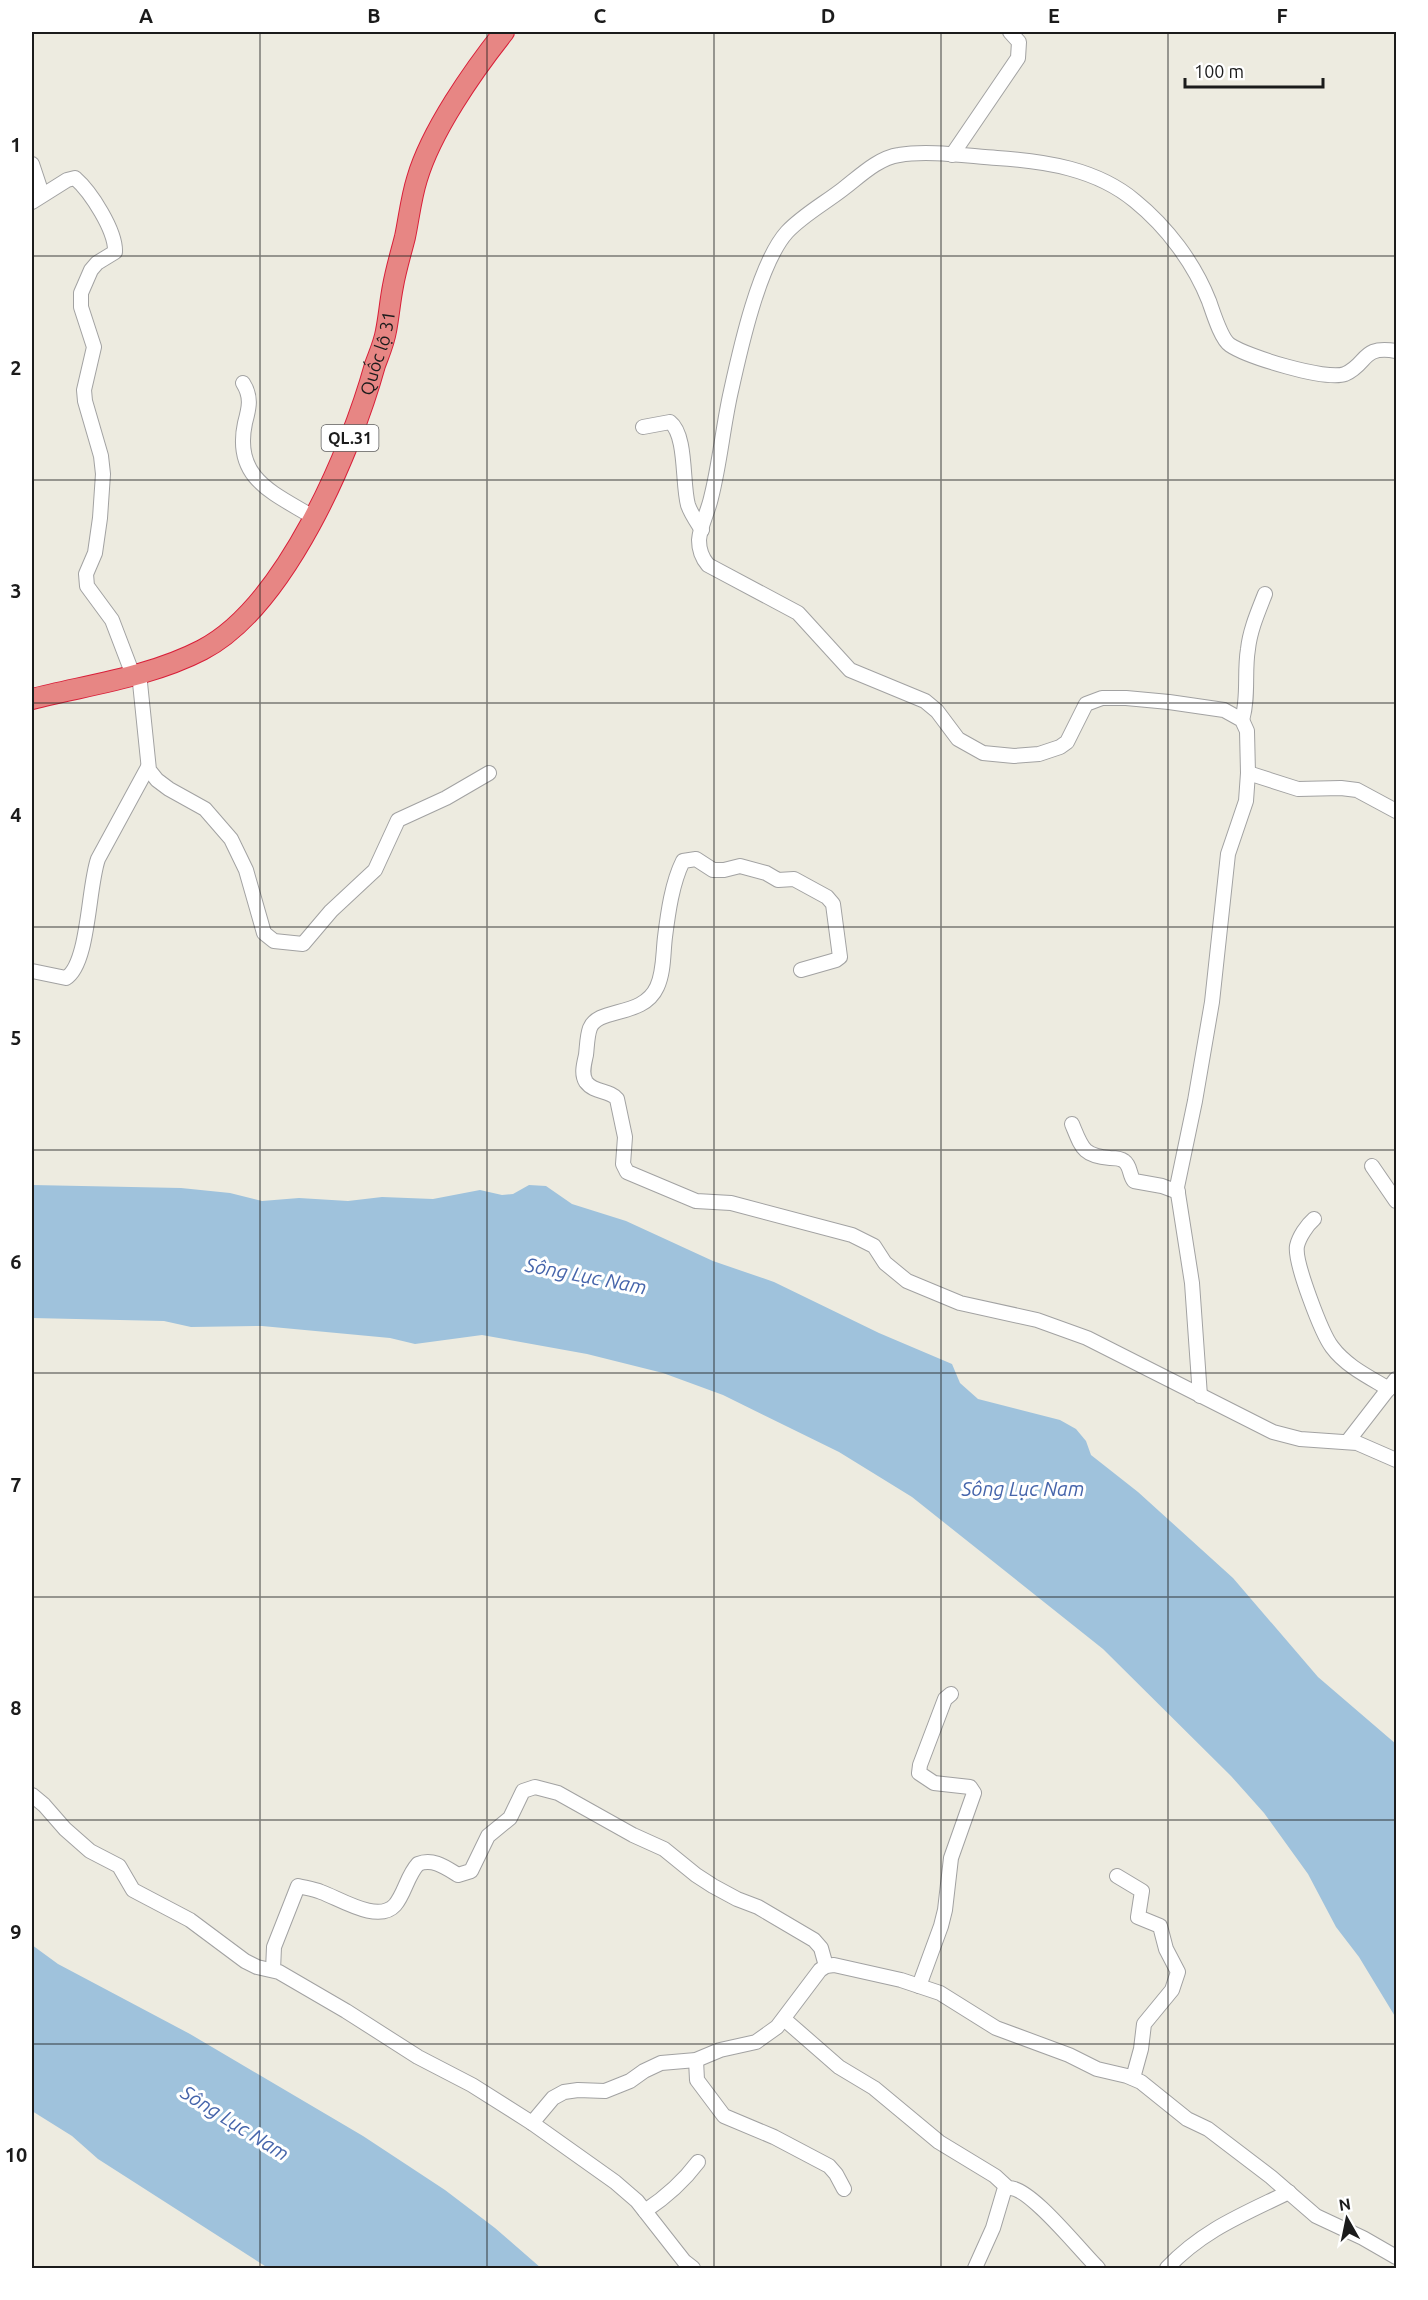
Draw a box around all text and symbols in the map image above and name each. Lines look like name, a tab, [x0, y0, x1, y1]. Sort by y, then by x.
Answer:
text: A	[139, 4, 153, 27]
text: B	[367, 4, 381, 27]
text: C	[594, 4, 607, 27]
text: D	[821, 4, 835, 27]
text: E	[1048, 4, 1060, 27]
text: F	[1276, 4, 1288, 27]
scale bar	[1185, 51, 1323, 89]
text: 100 m	[1194, 61, 1244, 81]
text: 1	[10, 133, 22, 156]
street label: Quốc lộ 31	[356, 310, 398, 398]
text: 2	[10, 356, 22, 379]
road number: QL.31	[322, 425, 378, 451]
text: 3	[10, 579, 22, 602]
text: 4	[10, 803, 22, 826]
text: 5	[10, 1026, 22, 1049]
text: 6	[10, 1250, 22, 1273]
water label: Sông Lục Nam	[523, 1252, 649, 1299]
text: 7	[10, 1473, 22, 1496]
water label: Sông Lục Nam	[961, 1477, 1085, 1500]
text: 8	[10, 1696, 22, 1719]
text: 9	[10, 1920, 22, 1943]
water label: Sông Lục Nam	[176, 2080, 294, 2165]
text: 10	[5, 2143, 27, 2166]
north arrow	[1317, 2189, 1377, 2249]
text: N	[1337, 2194, 1352, 2214]

